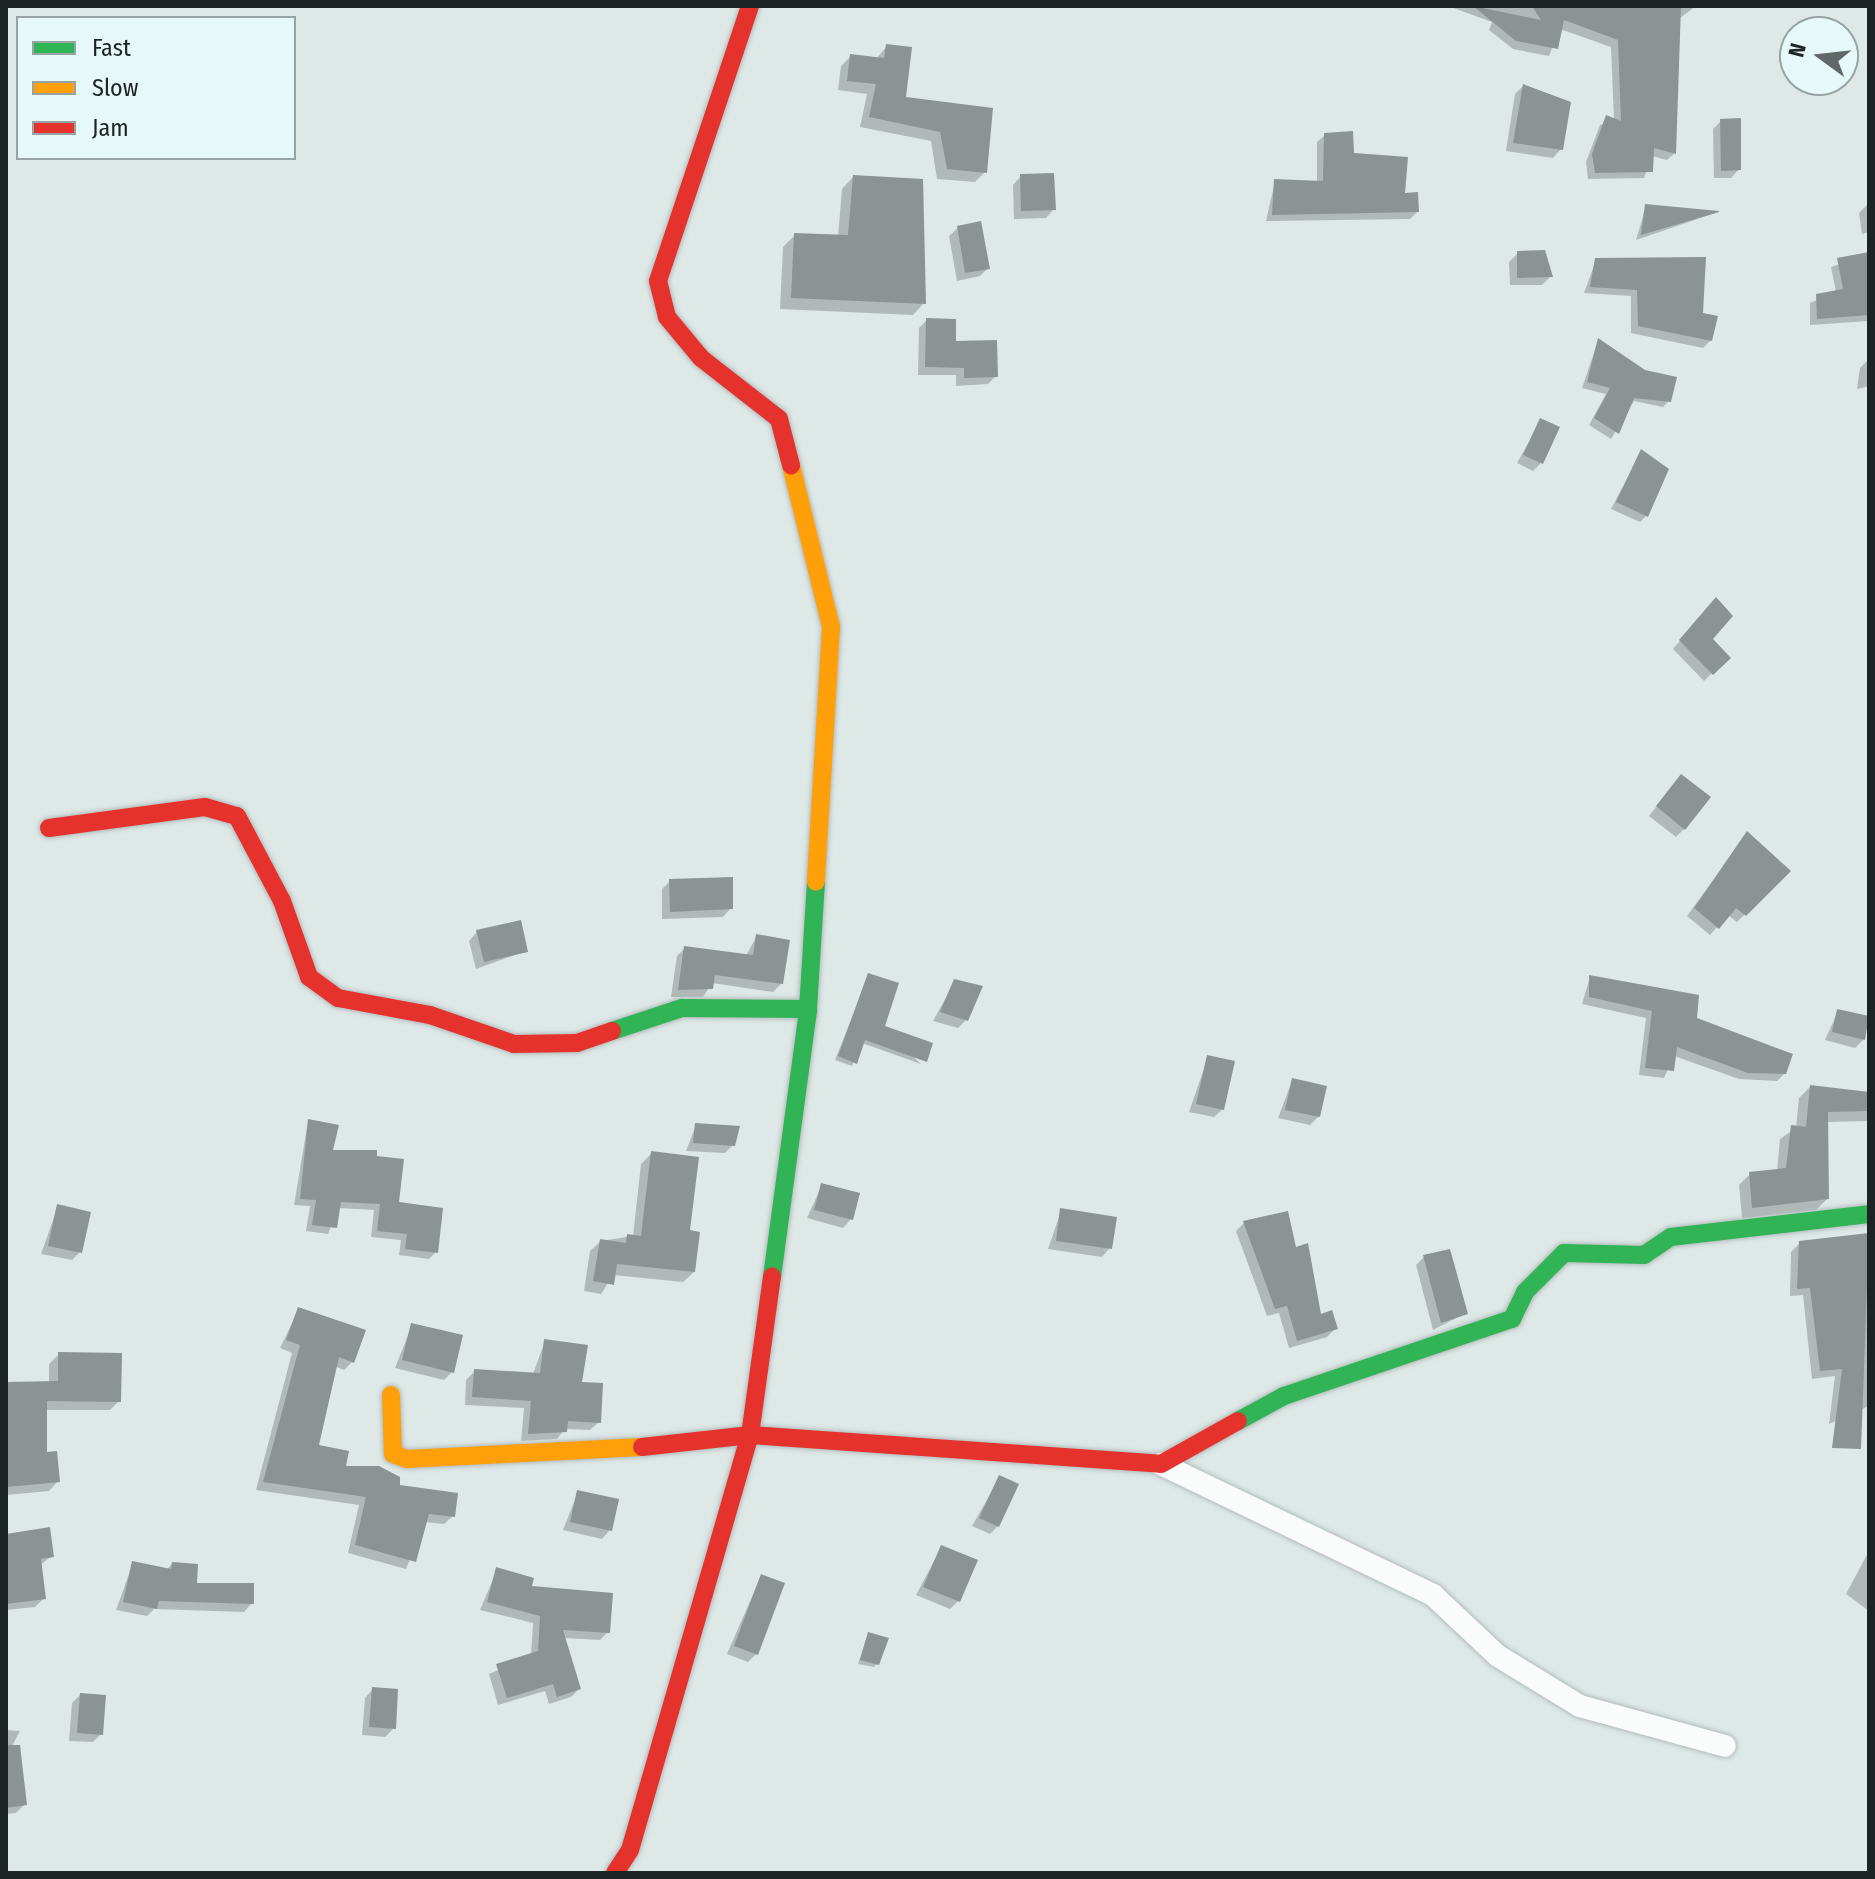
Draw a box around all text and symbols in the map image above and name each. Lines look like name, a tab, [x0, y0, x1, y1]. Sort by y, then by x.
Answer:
legend	[16, 16, 296, 160]
north arrow	[1779, 16, 1859, 96]
text: Fast	[92, 34, 131, 62]
text: N	[1783, 40, 1812, 60]
text: Slow	[92, 74, 138, 102]
text: Jam	[92, 114, 129, 142]

